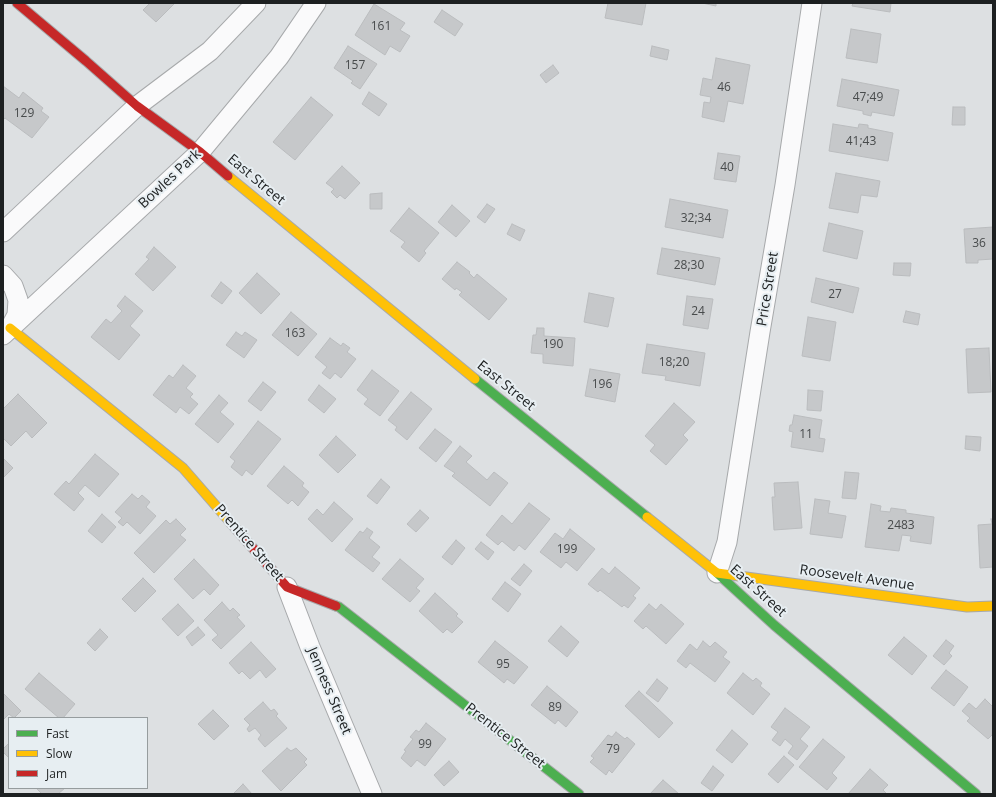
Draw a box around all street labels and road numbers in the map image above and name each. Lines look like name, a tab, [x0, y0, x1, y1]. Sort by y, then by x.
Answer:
street label: Bowles Park	[135, 146, 205, 212]
street label: East Street	[224, 151, 288, 209]
street label: Price Street	[754, 251, 782, 327]
street label: East Street	[474, 357, 538, 415]
street label: Prentice Street	[211, 501, 287, 585]
street label: East Street	[726, 561, 790, 621]
street label: Roosevelt Avenue	[799, 562, 915, 594]
street label: Jenness Street	[303, 645, 355, 737]
street label: Prentice Street	[462, 700, 548, 772]

